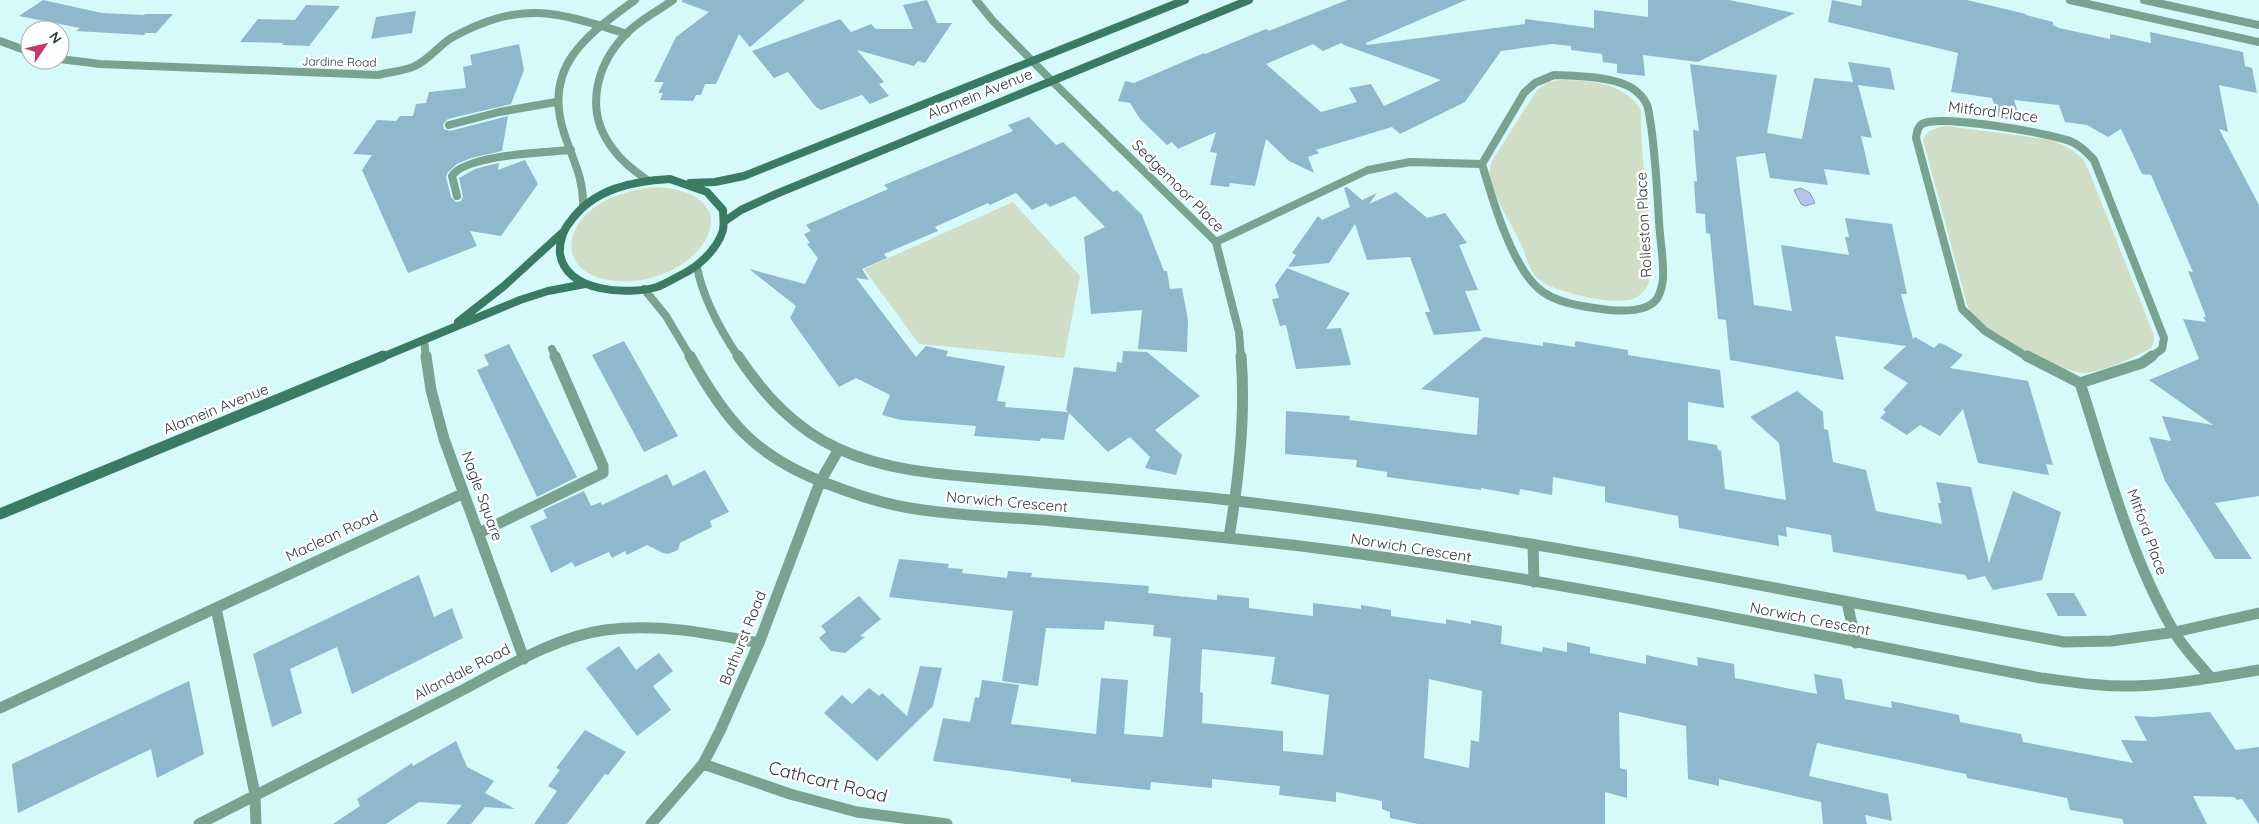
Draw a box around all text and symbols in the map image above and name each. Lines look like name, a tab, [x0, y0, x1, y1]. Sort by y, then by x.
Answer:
north arrow	[20, 20, 70, 70]
text: N	[45, 28, 66, 47]
street label: Jardine Road	[301, 53, 377, 70]
street label: Alamein Avenue	[924, 64, 1035, 123]
street label: Mitford Place	[1947, 97, 2039, 126]
street label: Sedgemoor Place	[1128, 135, 1229, 236]
street label: Rolleston Place	[1631, 172, 1656, 278]
street label: Alamein Avenue	[160, 379, 271, 438]
street label: Nagle Square	[457, 448, 508, 543]
street label: Mitford Place	[2123, 486, 2172, 578]
street label: Norwich Crescent	[945, 487, 1069, 516]
street label: Maclean Road	[282, 506, 381, 565]
street label: Norwich Crescent	[1349, 529, 1473, 566]
street label: Bathurst Road	[715, 588, 770, 688]
street label: Norwich Crescent	[1748, 598, 1872, 639]
street label: Allandale Road	[410, 639, 513, 704]
street label: Cathcart Road	[766, 756, 890, 807]

